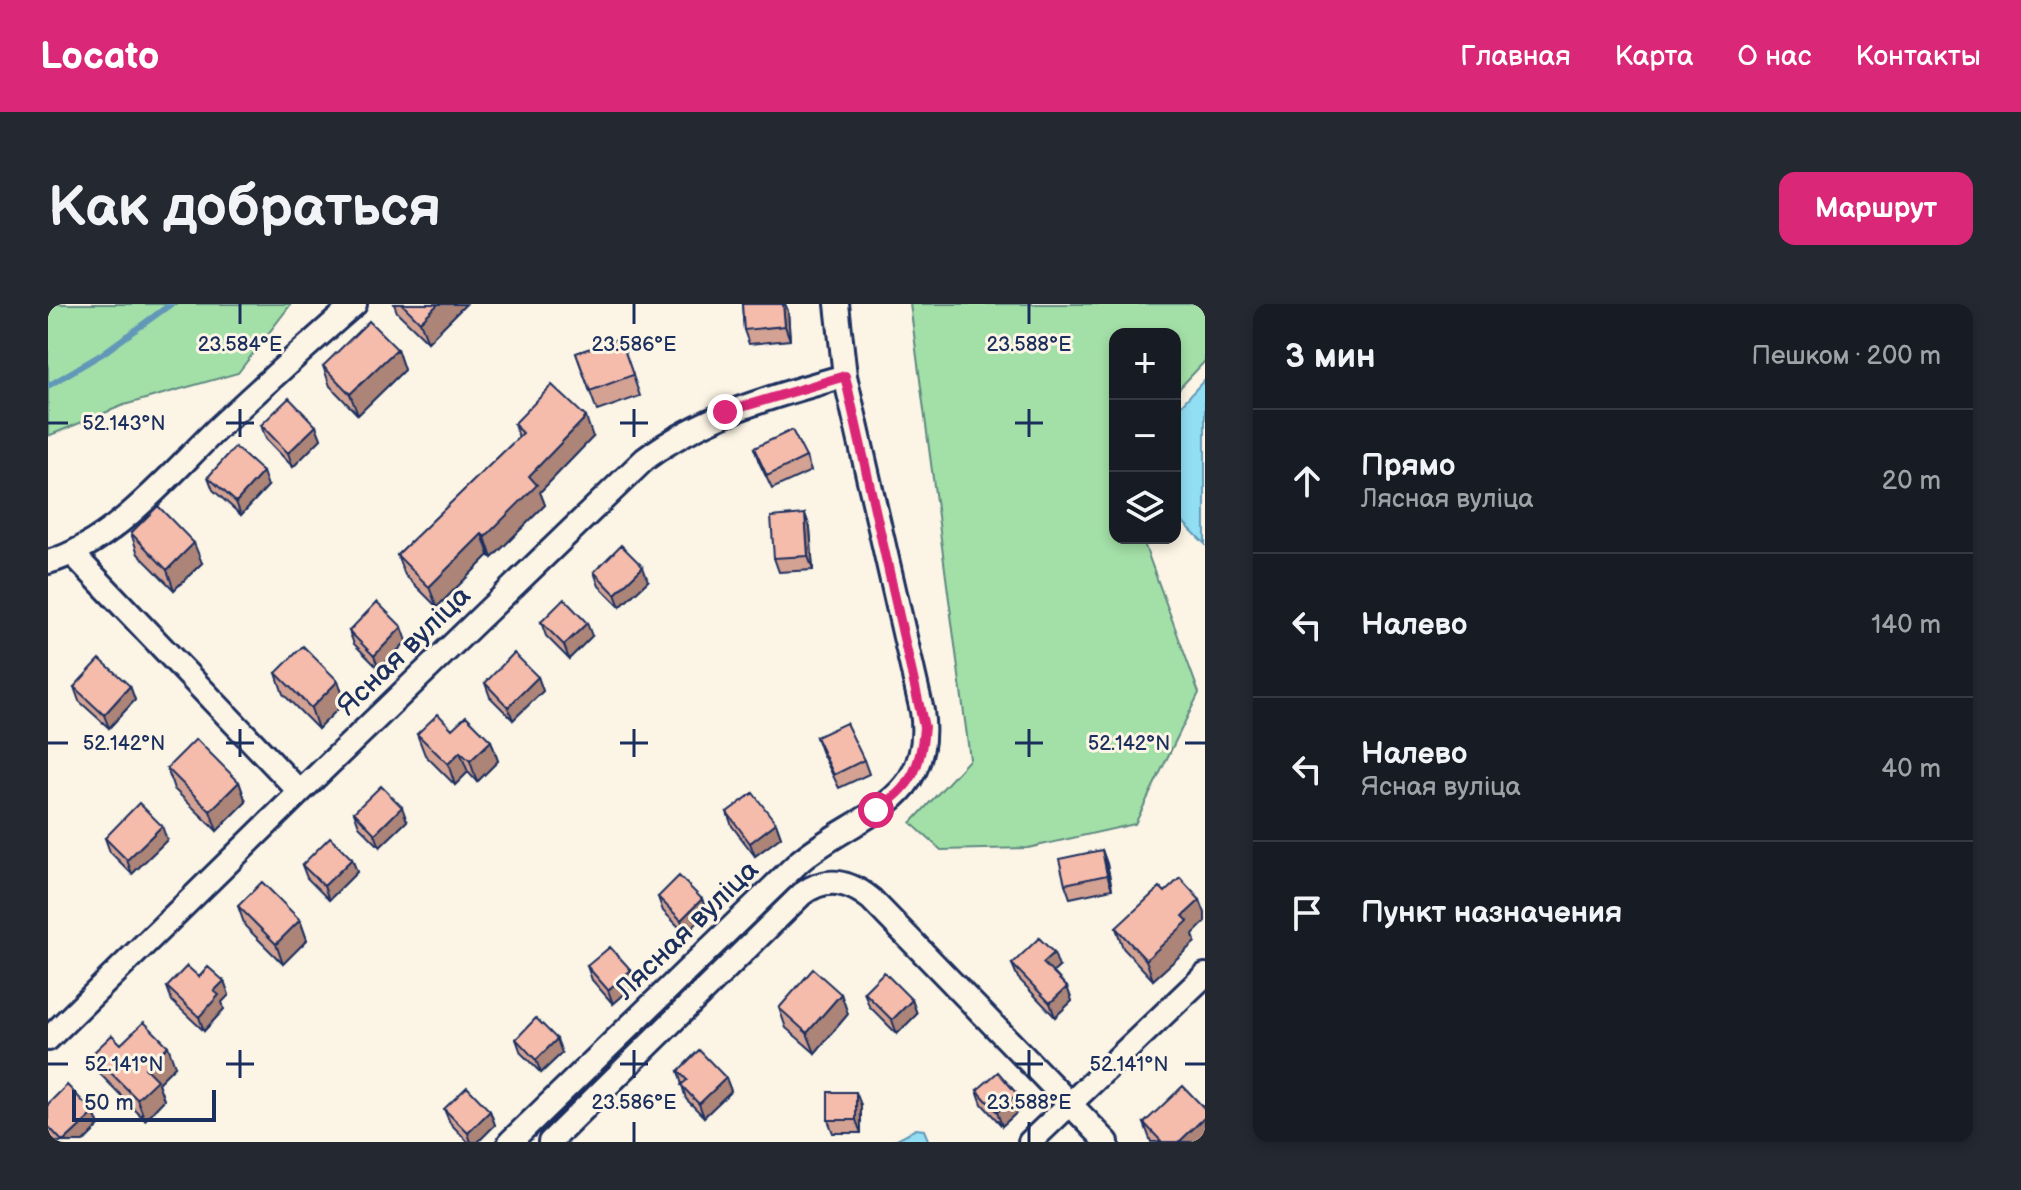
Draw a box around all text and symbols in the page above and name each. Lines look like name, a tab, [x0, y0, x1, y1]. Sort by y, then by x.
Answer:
text: Locato	[40, 34, 159, 79]
text: Главная	[1460, 40, 1571, 73]
text: Карта	[1615, 40, 1694, 73]
text: О нас	[1738, 40, 1811, 73]
text: Контакты	[1855, 40, 1981, 73]
button: Маршрут	[1779, 172, 1973, 245]
text: Как добраться	[48, 175, 441, 242]
map controls	[1109, 328, 1181, 544]
button: +	[1109, 328, 1181, 400]
text: 23.584°E	[198, 333, 282, 357]
text: 23.586°E	[592, 333, 676, 357]
text: 23.588°E	[987, 333, 1071, 357]
text: 3 мин	[1285, 336, 1376, 377]
text: Пешком · 200 m	[1752, 341, 1941, 372]
route end	[707, 394, 743, 430]
button: −	[1109, 400, 1181, 472]
text: 52.143°N	[82, 412, 166, 436]
text: Прямо	[1361, 448, 1455, 484]
icon: ahead	[1285, 459, 1329, 503]
text: 20 m	[1882, 466, 1941, 497]
button: layers	[1109, 472, 1181, 544]
text: Лясная вуліца	[1361, 484, 1534, 515]
street label: Ясная вуліца	[331, 579, 478, 723]
icon: left	[1285, 603, 1329, 647]
text: Налево	[1361, 607, 1467, 643]
text: 140 m	[1871, 610, 1941, 641]
text: 52.142°N	[83, 732, 165, 756]
text: 52.142°N	[1088, 732, 1170, 756]
text: Налево	[1361, 736, 1467, 772]
icon: left	[1285, 747, 1329, 791]
text: 40 m	[1881, 754, 1941, 785]
text: Ясная вуліца	[1361, 772, 1521, 803]
route start	[858, 792, 894, 828]
street label: Лясная вуліца	[608, 853, 766, 1007]
icon: arrive	[1285, 891, 1329, 935]
text: Пункт назначения	[1361, 895, 1622, 931]
text: 52.141°N	[84, 1053, 164, 1077]
text: 52.141°N	[1089, 1053, 1169, 1077]
scale bar	[72, 1086, 216, 1122]
text: 50 m	[84, 1090, 134, 1117]
text: 23.586°E	[592, 1091, 676, 1115]
text: 23.588°E	[987, 1091, 1071, 1115]

